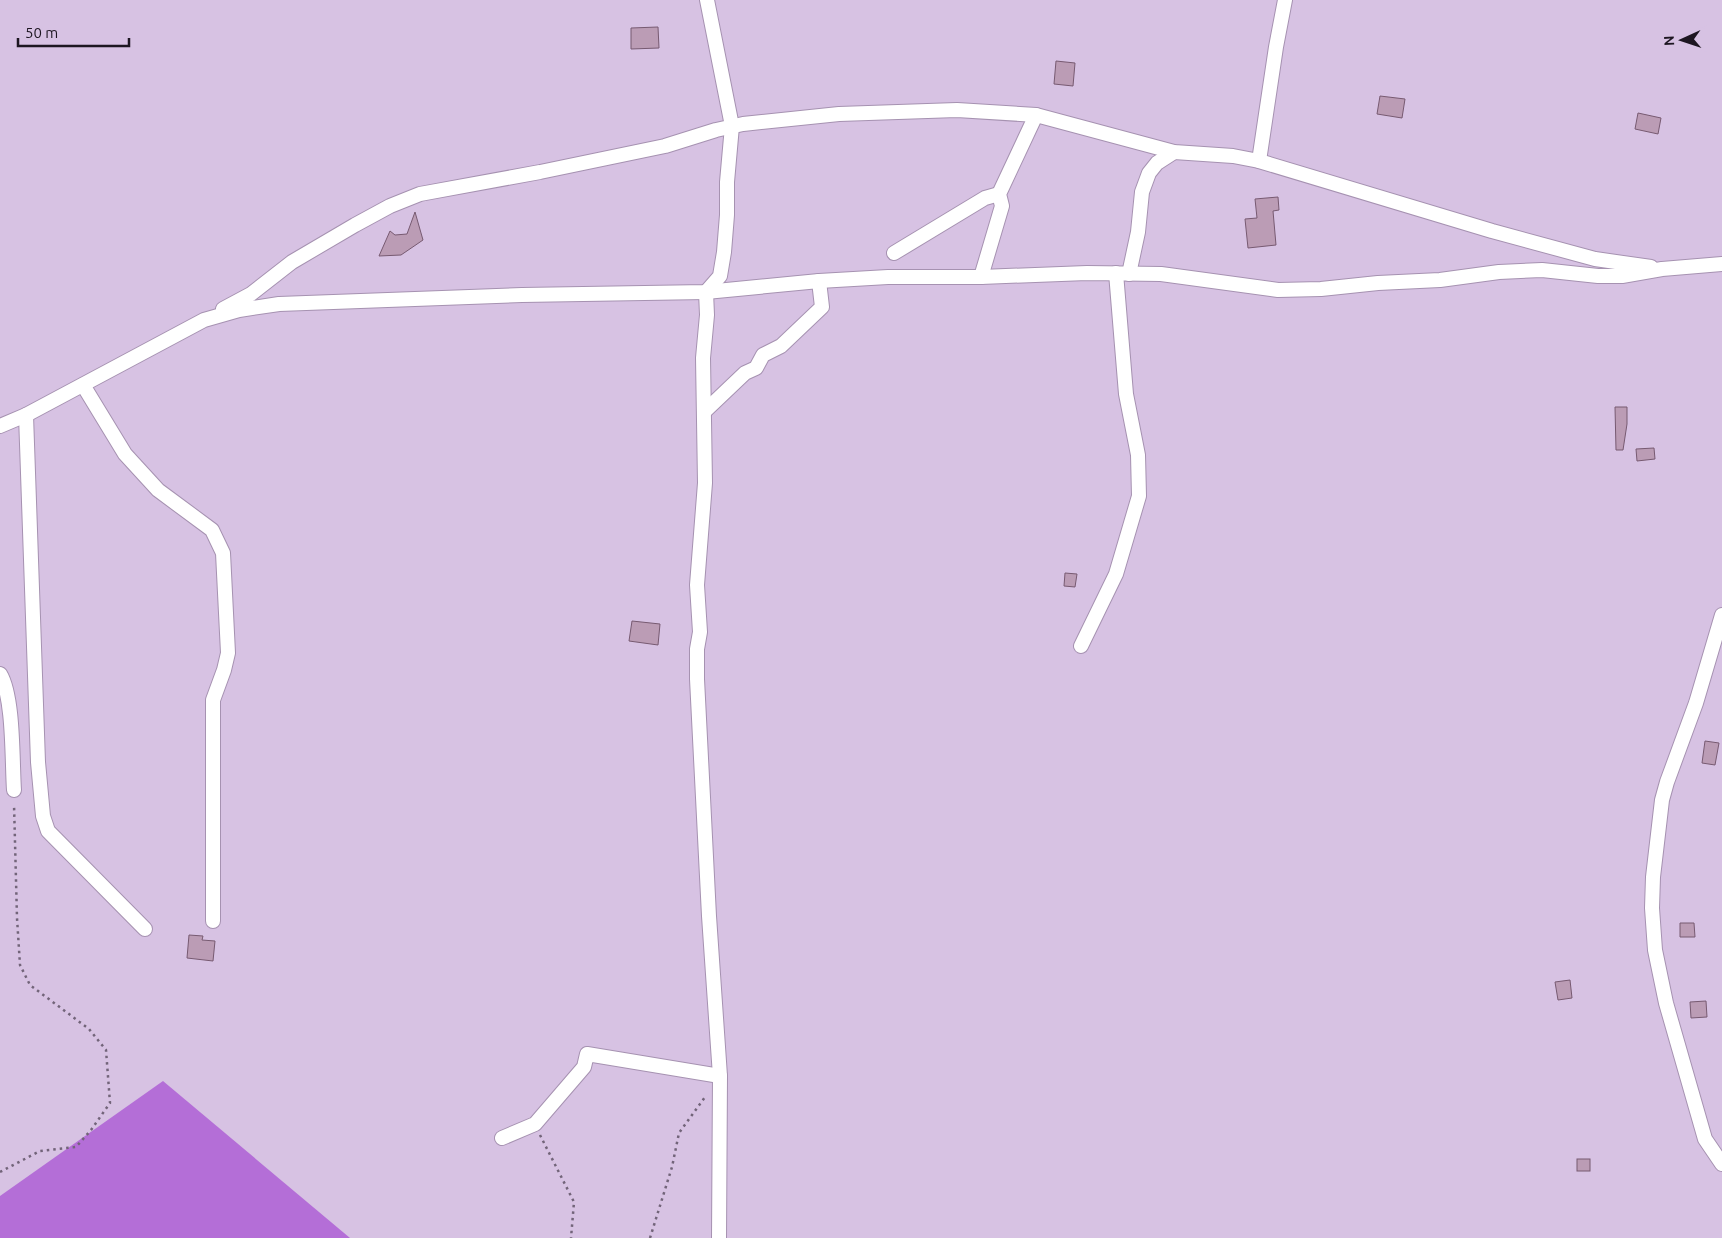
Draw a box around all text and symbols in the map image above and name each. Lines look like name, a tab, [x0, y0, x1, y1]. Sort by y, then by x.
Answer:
scale bar	[18, 15, 129, 47]
north arrow	[1657, 15, 1707, 65]
text: 50 m	[25, 24, 58, 41]
text: N	[1661, 35, 1677, 46]

